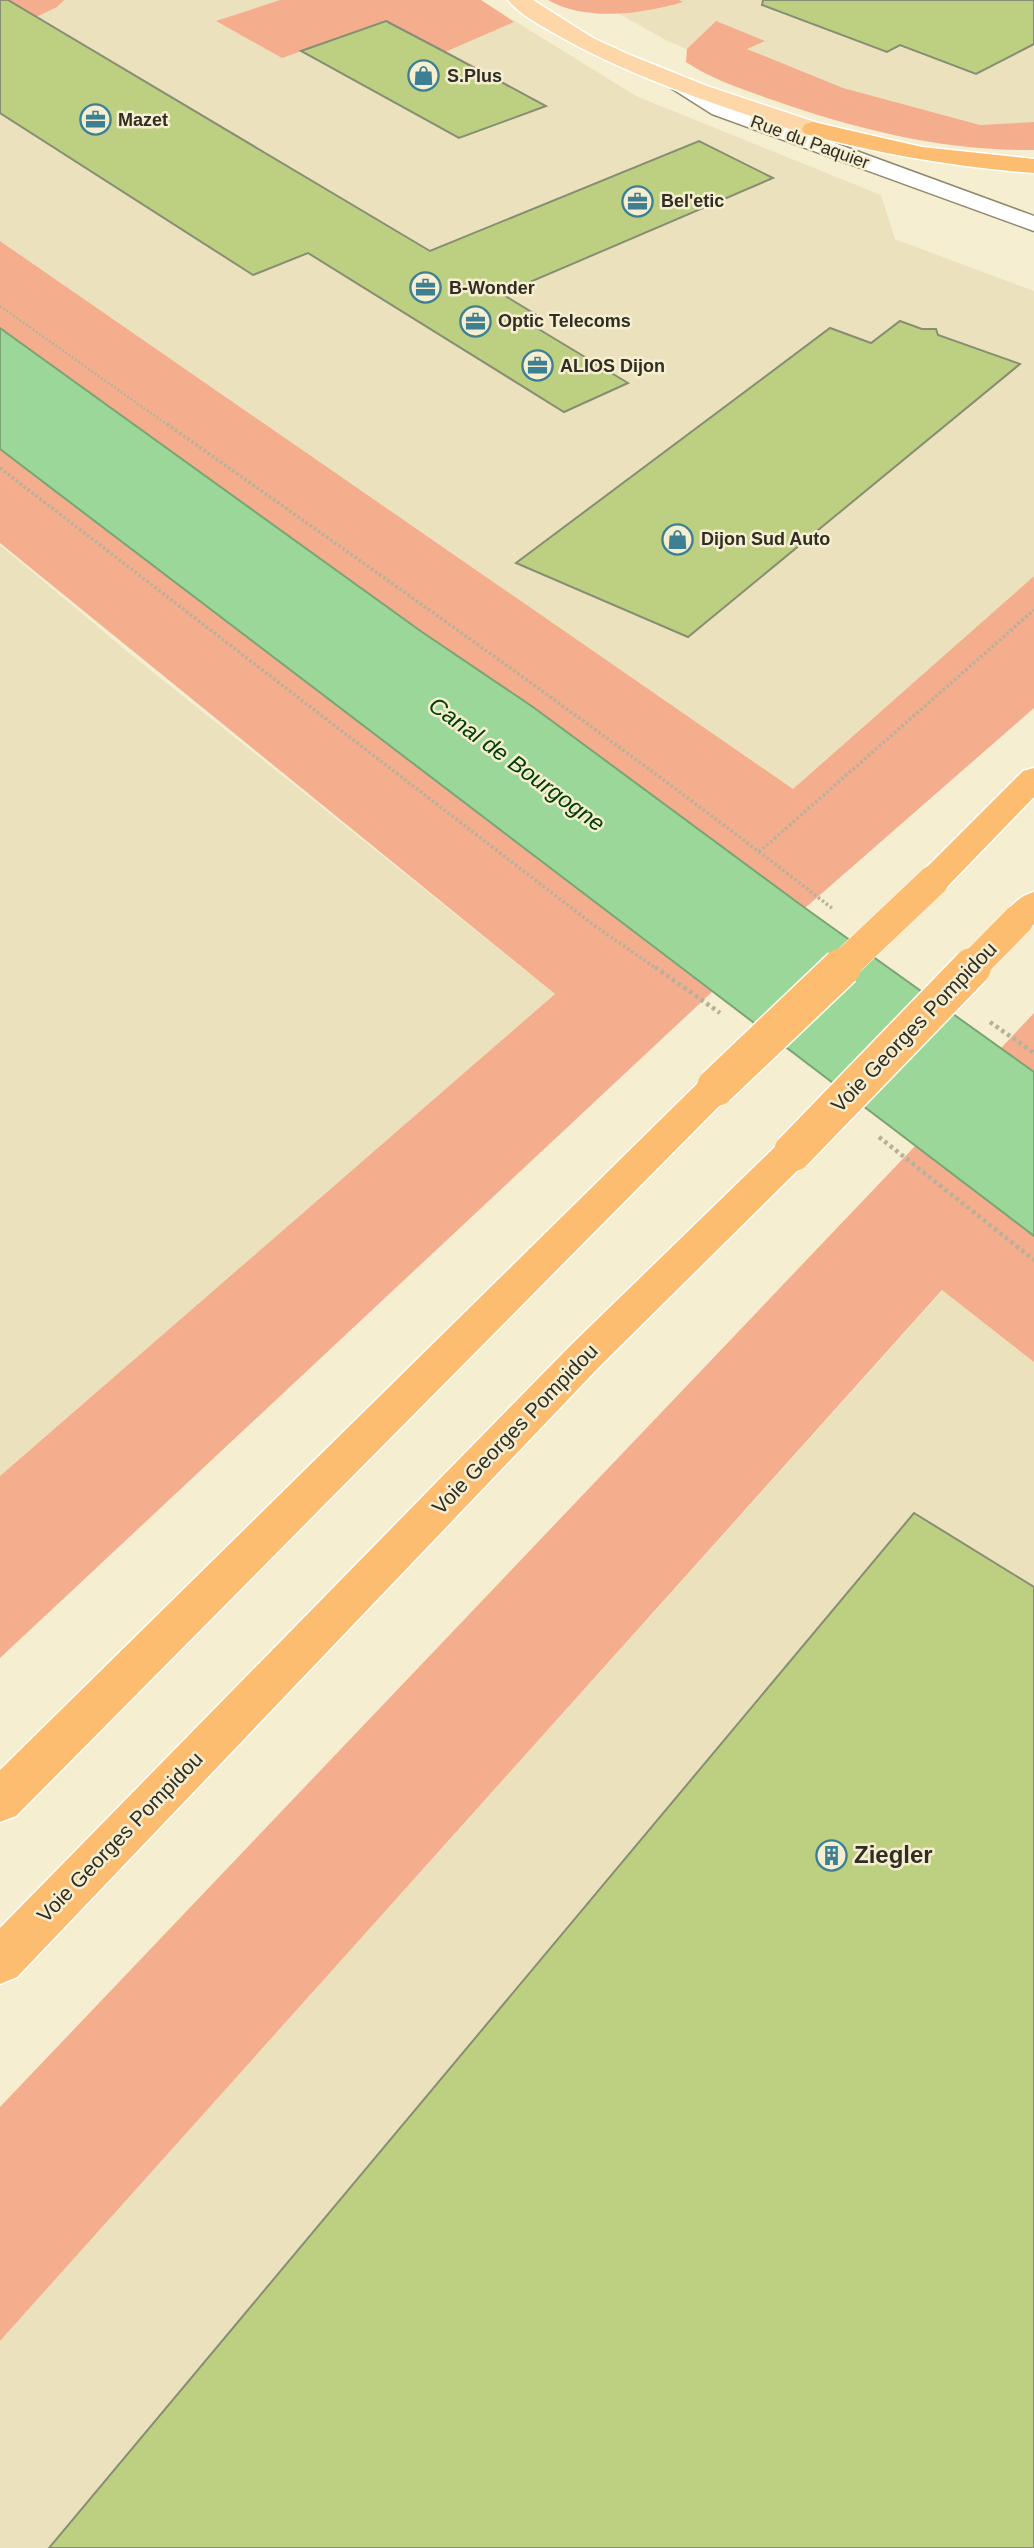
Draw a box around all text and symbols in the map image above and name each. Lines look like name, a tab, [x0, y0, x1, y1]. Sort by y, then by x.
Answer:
shop icon: S.Plus	[407, 59, 441, 93]
place label: S.Plus	[447, 66, 502, 86]
office icon: Mazet	[78, 103, 112, 137]
place label: Mazet	[118, 110, 168, 130]
street label: Rue du Paquier	[748, 111, 872, 173]
office icon: Bel'etic	[621, 184, 655, 218]
place label: Bel'etic	[661, 191, 724, 211]
office icon: B-Wonder	[409, 271, 443, 305]
place label: B-Wonder	[449, 278, 535, 298]
office icon: Optic Telecoms	[458, 304, 492, 338]
place label: Optic Telecoms	[498, 311, 631, 331]
office icon: ALIOS Dijon	[520, 349, 554, 383]
place label: ALIOS Dijon	[560, 356, 665, 376]
shop icon: Dijon Sud Auto	[661, 522, 695, 556]
place label: Dijon Sud Auto	[701, 529, 830, 549]
water label: Canal de Bourgogne	[424, 691, 610, 837]
street label: Voie Georges Pompidou	[826, 937, 1001, 1117]
street label: Voie Georges Pompidou	[427, 1339, 602, 1519]
street label: Voie Georges Pompidou	[32, 1747, 207, 1927]
building icon: Ziegler	[814, 1838, 848, 1872]
place label: Ziegler	[854, 1841, 933, 1868]

